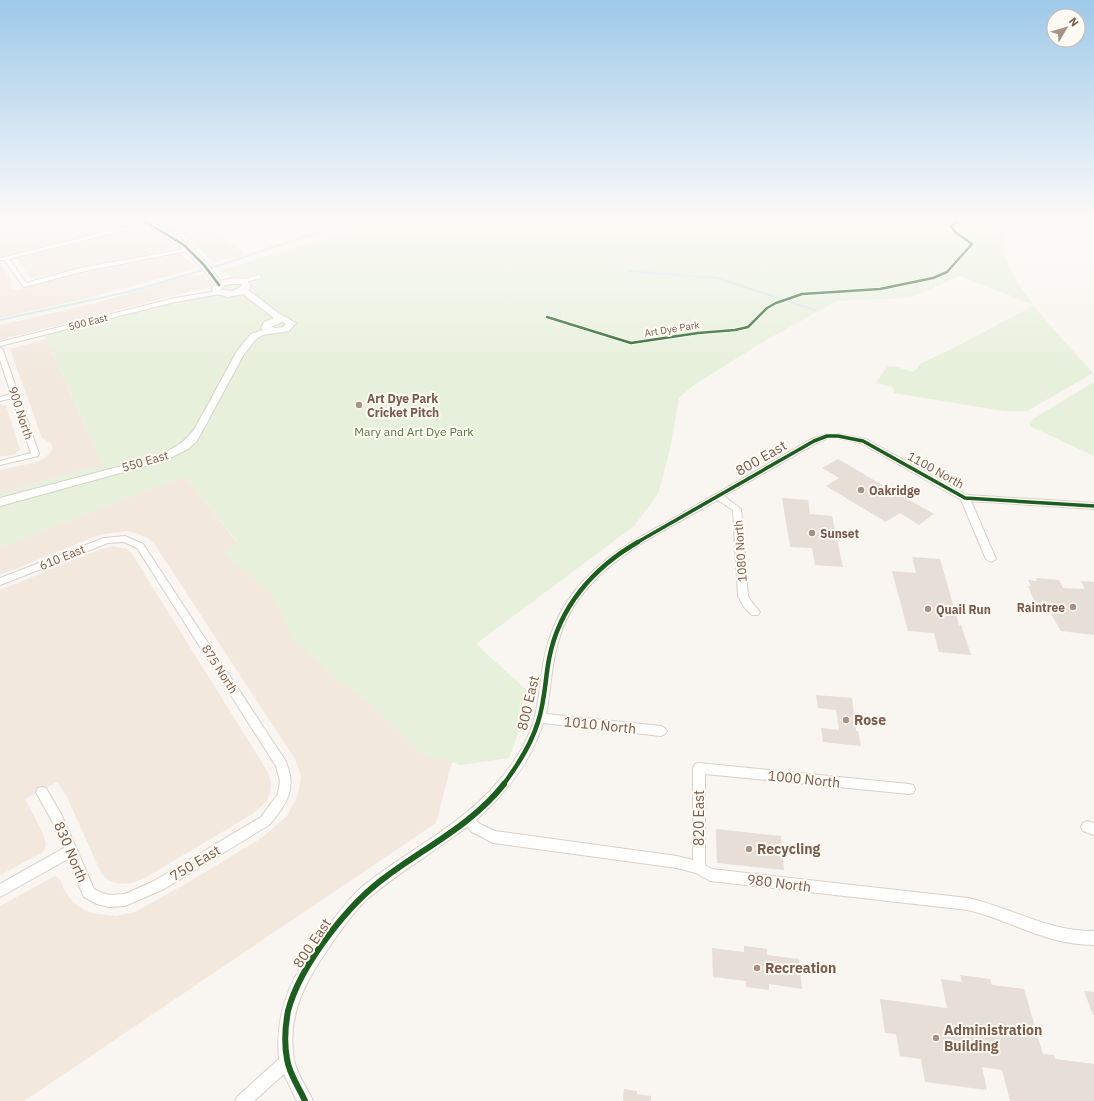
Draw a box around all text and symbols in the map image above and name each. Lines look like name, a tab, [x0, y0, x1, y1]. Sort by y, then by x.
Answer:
north arrow	[1046, 8, 1086, 48]
text: N	[1066, 14, 1082, 29]
street label: 500 East	[67, 311, 109, 333]
street label: Art Dye Park	[643, 318, 701, 340]
street label: 900 North	[5, 384, 37, 442]
place label: Art Dye Park Cricket Pitch	[367, 391, 439, 420]
marker: Art Dye Park Cricket Pitch	[354, 400, 364, 410]
park label: Mary and Art Dye Park	[354, 424, 474, 439]
street label: 800 East	[732, 436, 790, 480]
street label: 550 East	[120, 447, 170, 475]
street label: 1100 North	[905, 448, 967, 492]
place label: Oakridge	[869, 483, 920, 498]
marker: Oakridge	[856, 485, 866, 495]
street label: 1080 North	[730, 519, 750, 583]
place label: Sunset	[820, 526, 860, 541]
marker: Sunset	[807, 528, 817, 538]
street label: 610 East	[37, 541, 87, 573]
place label: Raintree	[1017, 600, 1065, 615]
place label: Quail Run	[936, 602, 991, 617]
marker: Raintree	[1068, 602, 1078, 612]
marker: Quail Run	[923, 604, 933, 614]
street label: 875 North	[199, 642, 241, 696]
street label: 800 East	[513, 674, 543, 732]
place label: Rose	[854, 711, 886, 729]
street label: 1010 North	[563, 712, 637, 738]
marker: Rose	[841, 715, 851, 725]
street label: 1000 North	[767, 766, 841, 792]
street label: 820 East	[690, 790, 708, 846]
street label: 830 North	[50, 819, 92, 885]
place label: Recycling	[757, 840, 821, 858]
street label: 750 East	[166, 841, 224, 885]
marker: Recycling	[744, 844, 754, 854]
street label: 980 North	[746, 870, 812, 896]
street label: 800 East	[289, 915, 335, 971]
place label: Recreation	[765, 959, 836, 977]
marker: Recreation	[752, 963, 762, 973]
place label: Administration Building	[944, 1021, 1042, 1055]
marker: Administration Building	[931, 1033, 941, 1043]

